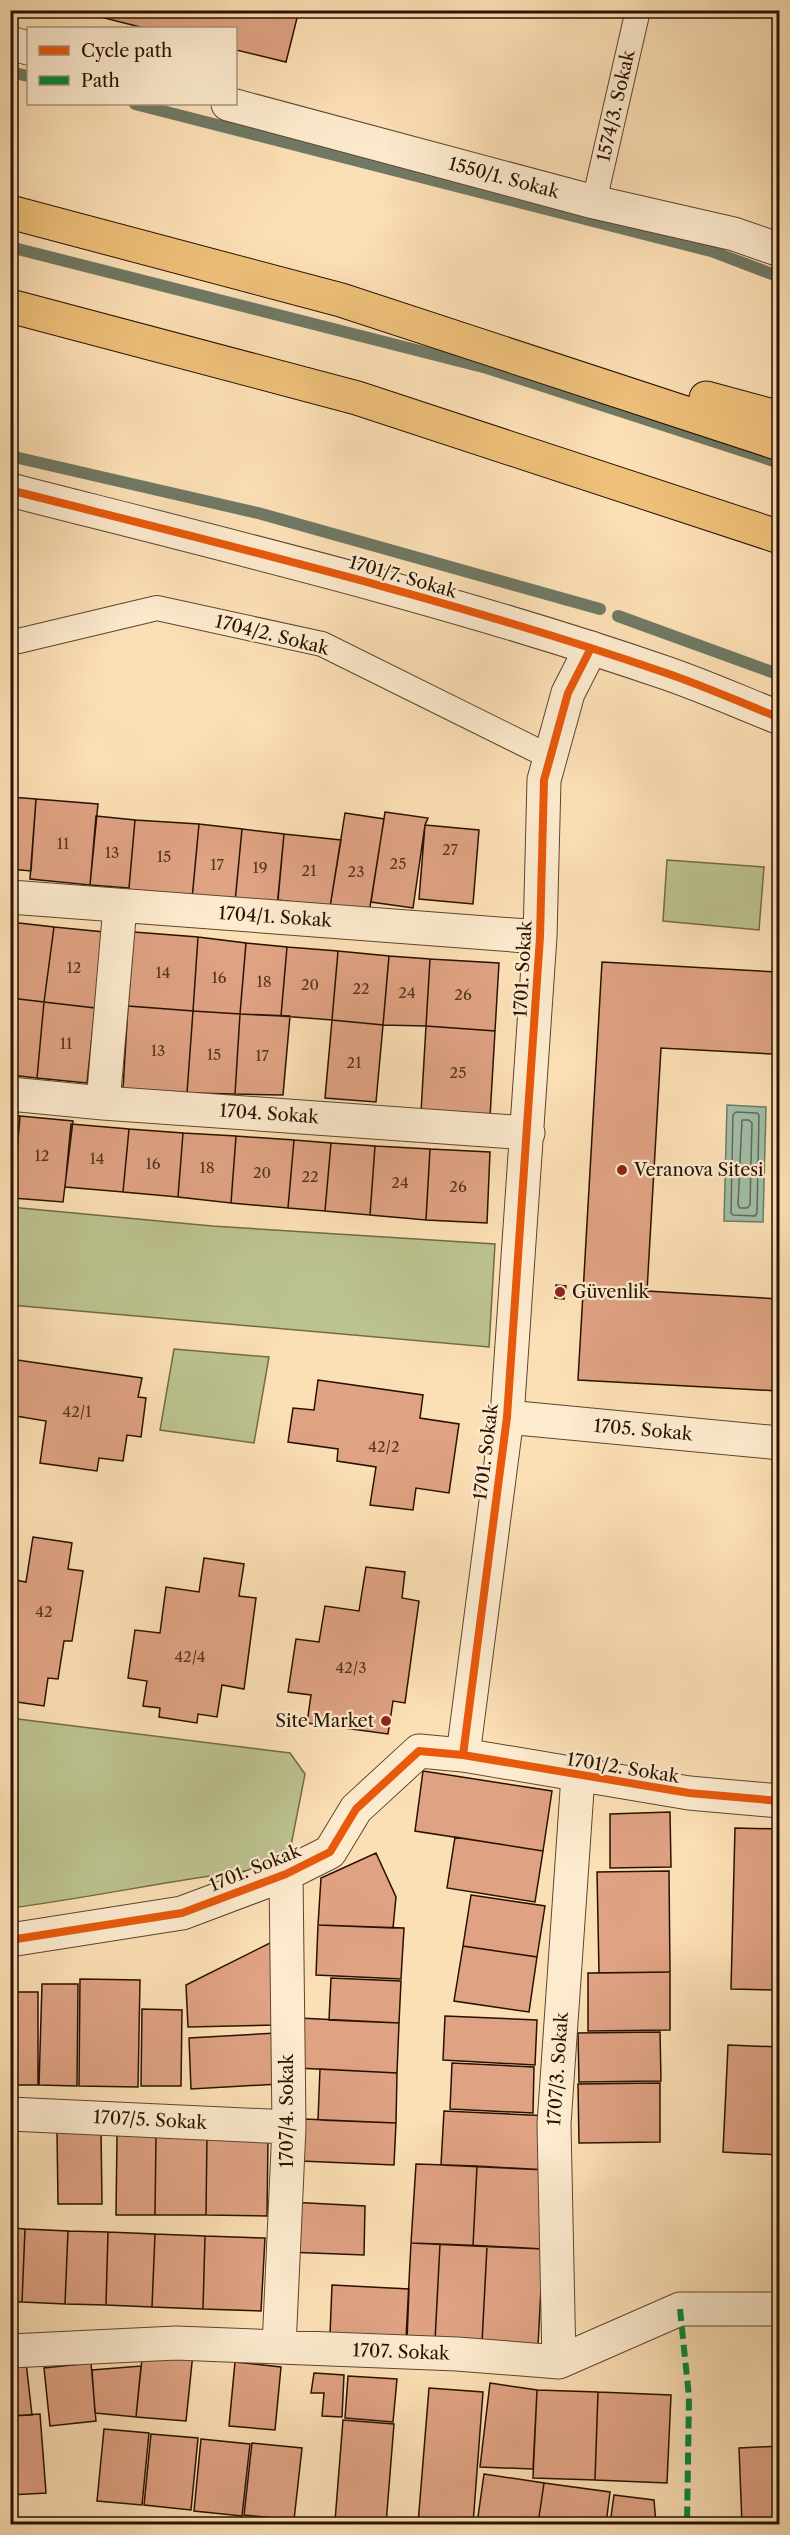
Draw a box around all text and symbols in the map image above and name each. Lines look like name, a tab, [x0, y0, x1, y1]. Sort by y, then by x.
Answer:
legend	[27, 27, 237, 105]
text: Cycle path	[81, 40, 172, 62]
street label: 1574/3. Sokak	[592, 47, 640, 164]
text: Path	[81, 70, 120, 92]
street label: 1550/1. Sokak	[446, 153, 563, 204]
street label: 1701/7. Sokak	[347, 551, 461, 603]
street label: 1704/2. Sokak	[213, 610, 333, 660]
house number: 11	[57, 834, 70, 853]
house number: 27	[442, 840, 459, 859]
house number: 13	[105, 843, 119, 862]
house number: 15	[157, 847, 171, 866]
house number: 25	[390, 854, 406, 873]
house number: 17	[210, 855, 224, 874]
house number: 19	[252, 858, 268, 877]
house number: 21	[302, 861, 317, 880]
house number: 23	[348, 862, 364, 881]
street label: 1704/1. Sokak	[218, 902, 334, 932]
street label: 1701. Sokak	[509, 919, 537, 1018]
house number: 12	[67, 958, 81, 977]
house number: 14	[156, 963, 170, 982]
house number: 16	[211, 968, 227, 987]
house number: 18	[256, 972, 272, 991]
house number: 20	[301, 975, 319, 994]
house number: 22	[352, 979, 370, 998]
house number: 24	[398, 983, 416, 1002]
house number: 26	[454, 985, 472, 1004]
house number: 11	[60, 1034, 73, 1053]
house number: 13	[151, 1041, 165, 1060]
house number: 15	[207, 1045, 221, 1064]
house number: 17	[255, 1046, 269, 1065]
house number: 21	[347, 1053, 362, 1072]
house number: 25	[450, 1063, 466, 1082]
street label: 1704. Sokak	[219, 1100, 321, 1129]
house number: 12	[35, 1146, 49, 1165]
house number: 14	[90, 1149, 104, 1168]
house number: 16	[145, 1154, 161, 1173]
house number: 18	[199, 1158, 215, 1177]
place label: Veranova Sitesi	[633, 1159, 764, 1181]
house number: 20	[253, 1163, 271, 1182]
marker: Veranova Sitesi	[615, 1163, 629, 1177]
house number: 22	[301, 1167, 319, 1186]
house number: 24	[391, 1173, 409, 1192]
house number: 26	[449, 1177, 467, 1196]
place label: Güvenlik	[572, 1281, 651, 1303]
marker: Güvenlik	[553, 1285, 567, 1299]
street label: 1701. Sokak	[469, 1401, 503, 1501]
house number: 42/1	[62, 1402, 92, 1421]
street label: 1705. Sokak	[593, 1415, 695, 1445]
house number: 42/2	[368, 1437, 400, 1456]
house number: 42	[35, 1602, 53, 1621]
house number: 42/4	[174, 1647, 206, 1666]
house number: 42/3	[336, 1658, 366, 1677]
place label: Site Market	[275, 1710, 375, 1732]
marker: Site Market	[379, 1714, 393, 1728]
street label: 1701/2. Sokak	[565, 1748, 682, 1788]
street label: 1701. Sokak	[206, 1839, 305, 1896]
street label: 1707/3. Sokak	[543, 2010, 573, 2127]
street label: 1707/4. Sokak	[276, 2052, 298, 2168]
street label: 1707/5. Sokak	[93, 2106, 209, 2134]
street label: 1707. Sokak	[352, 2339, 451, 2365]

